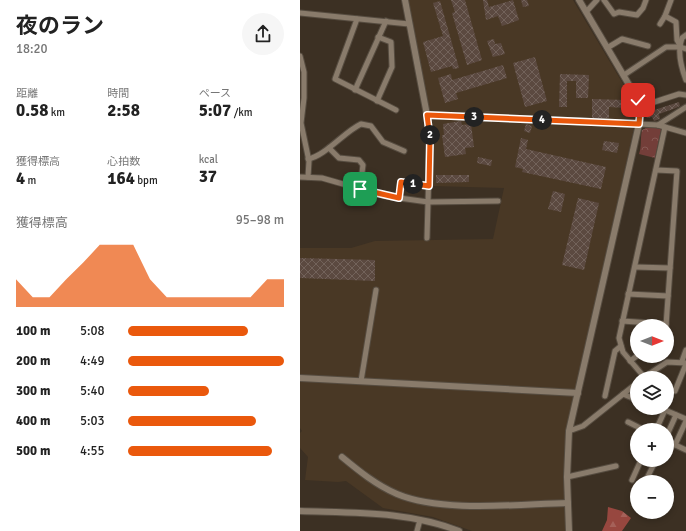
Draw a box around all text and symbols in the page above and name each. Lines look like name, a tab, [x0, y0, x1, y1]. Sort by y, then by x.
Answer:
text: 夜のラン	[16, 12, 104, 39]
button: share	[242, 13, 284, 55]
text: 18:20	[16, 41, 48, 57]
pin	[621, 83, 655, 117]
text: 距離	[16, 87, 38, 100]
text: 時間	[107, 87, 129, 100]
text: ペース	[199, 87, 231, 100]
icon: check	[627, 89, 649, 111]
text: 0.58	[16, 100, 48, 121]
text: 2:58	[107, 100, 140, 121]
text: 5:07	[199, 100, 231, 121]
text: km	[48, 106, 65, 119]
text: /km	[231, 106, 253, 119]
pin: 3	[464, 107, 484, 127]
text: 3	[471, 110, 477, 123]
pin: 4	[532, 110, 552, 130]
text: 4	[539, 113, 545, 126]
pin: 2	[420, 125, 440, 145]
text: 2	[427, 128, 433, 141]
text: kcal	[199, 153, 218, 166]
text: 獲得標高	[16, 155, 60, 168]
text: 心拍数	[107, 155, 140, 168]
text: 37	[199, 166, 217, 187]
text: 4	[16, 168, 25, 189]
text: 164	[107, 168, 135, 189]
pin	[343, 172, 377, 206]
text: m	[25, 174, 36, 187]
text: bpm	[135, 174, 158, 187]
pin: 1	[403, 174, 423, 194]
text: 1	[410, 177, 416, 190]
icon: arrive	[349, 178, 371, 200]
text: 95–98 m	[236, 212, 284, 228]
text: 獲得標高	[16, 215, 68, 231]
north arrow	[630, 319, 674, 363]
map controls	[630, 319, 674, 519]
text: 100 m	[16, 323, 50, 339]
text: 5:08	[80, 323, 105, 339]
text: 200 m	[16, 353, 50, 369]
text: 4:49	[80, 353, 105, 369]
button: layers	[630, 371, 674, 415]
text: 300 m	[16, 383, 50, 399]
text: 5:40	[80, 383, 105, 399]
text: 400 m	[16, 413, 50, 429]
text: 5:03	[80, 413, 105, 429]
button: +	[630, 423, 674, 467]
text: 500 m	[16, 443, 50, 459]
text: 4:55	[80, 443, 105, 459]
button: −	[630, 475, 674, 519]

